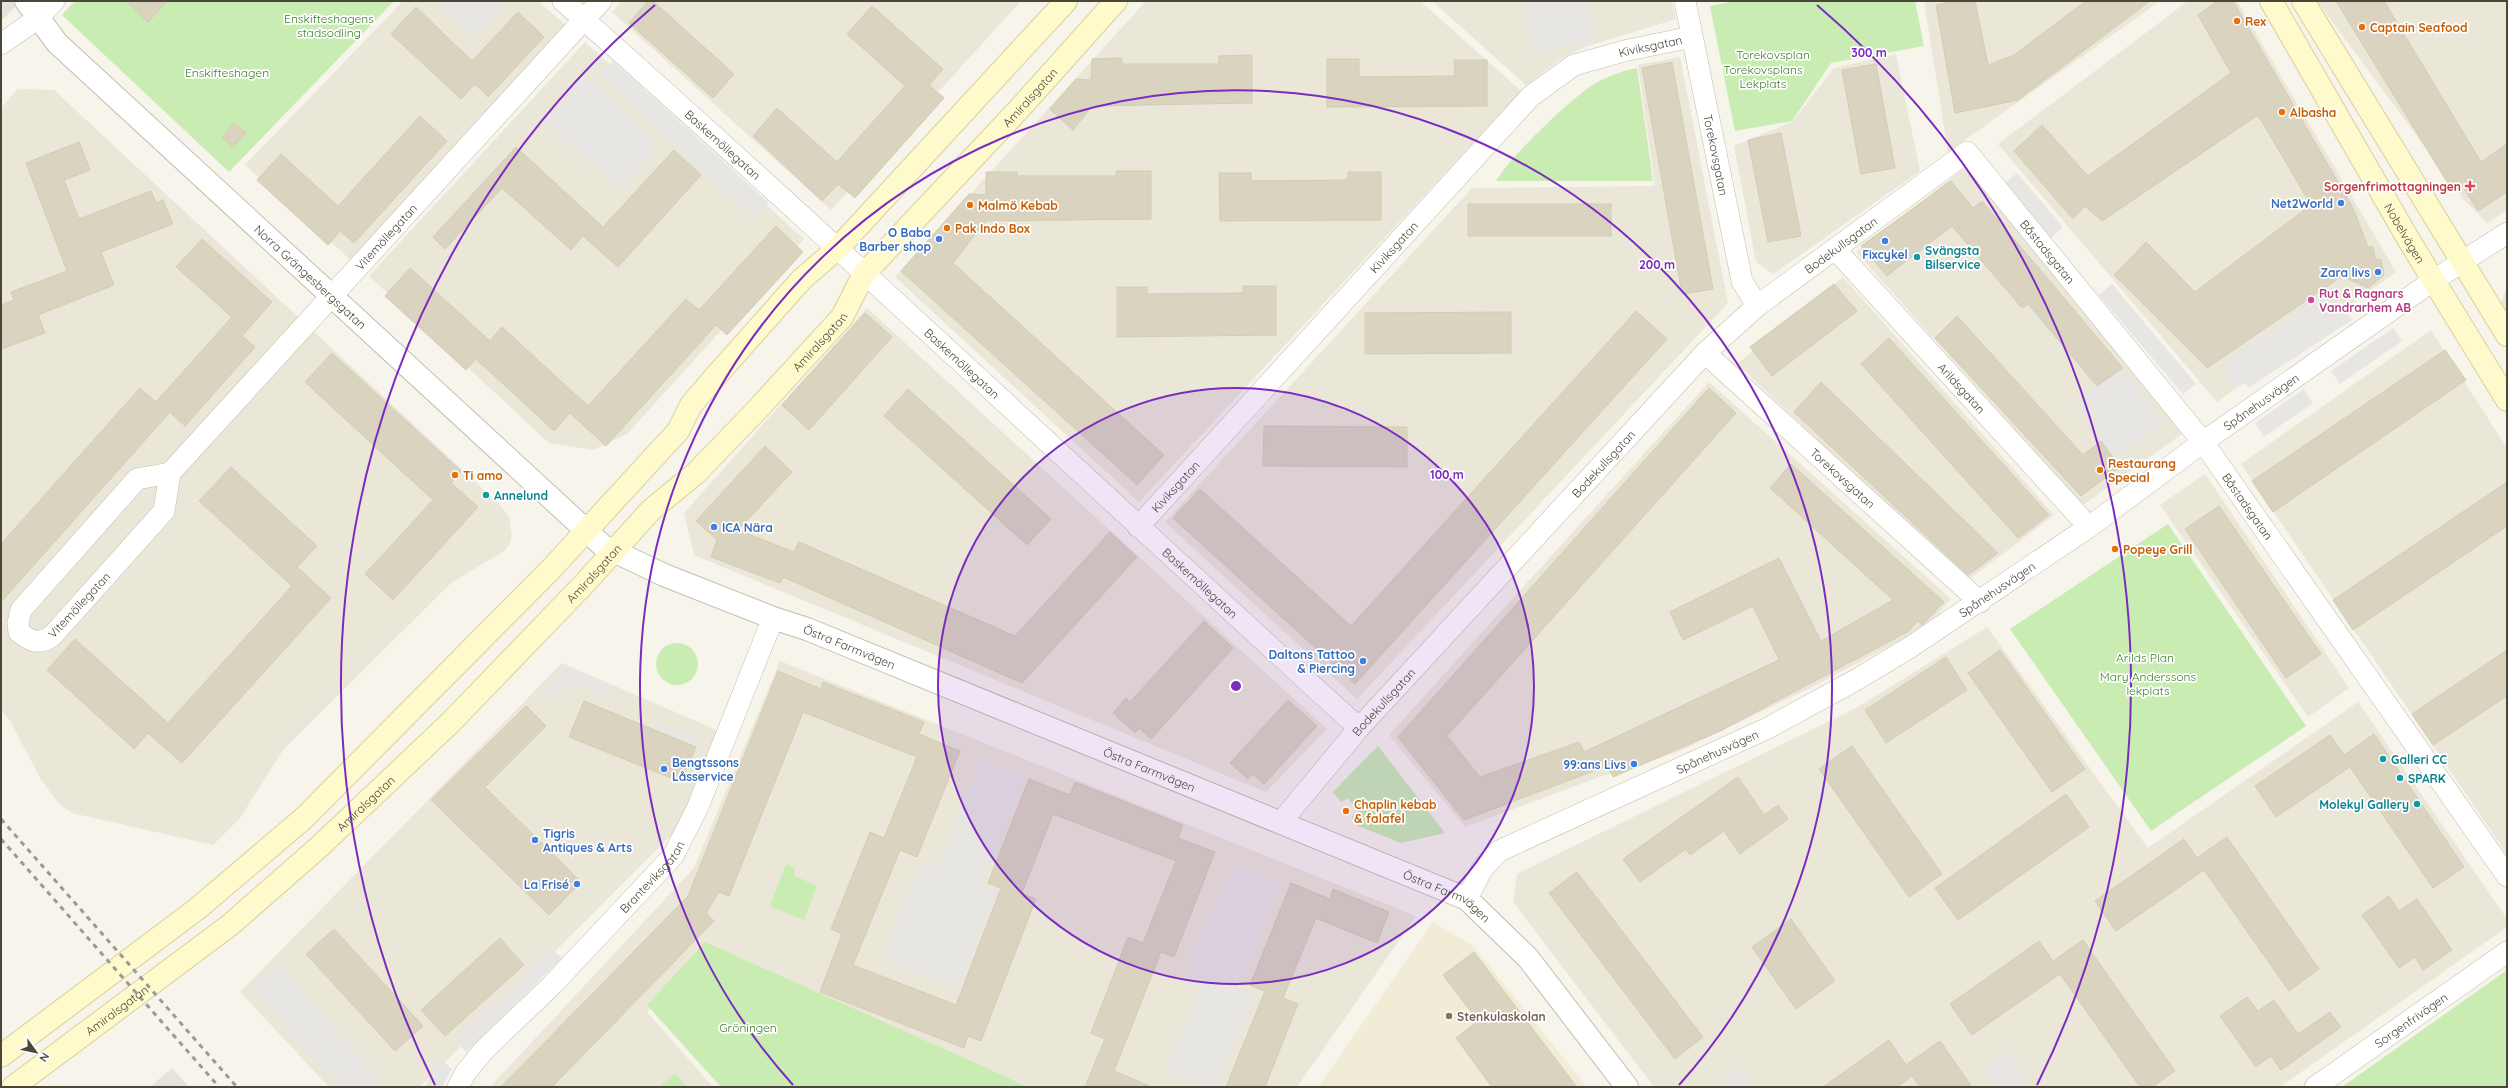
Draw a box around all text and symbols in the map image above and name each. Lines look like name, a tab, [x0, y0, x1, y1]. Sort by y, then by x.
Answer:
park label: Enskifteshagens stadsodling	[284, 11, 374, 40]
place label: Rex	[2245, 14, 2266, 29]
marker: Rex	[2232, 16, 2242, 26]
place label: Captain Seafood	[2370, 20, 2468, 35]
marker: Captain Seafood	[2357, 22, 2367, 32]
street label: Kiviksgatan	[1617, 32, 1683, 60]
text: 300 m	[1851, 45, 1887, 60]
park label: Torekovsplan	[1736, 47, 1810, 62]
park label: Torekovsplans Lekplats	[1723, 62, 1803, 91]
street label: Amiralsgatan	[999, 64, 1060, 130]
park label: Enskifteshagen	[185, 65, 269, 80]
place label: Albasha	[2290, 105, 2336, 120]
street label: Baskemöllegatan	[682, 106, 764, 183]
marker: Albasha	[2277, 107, 2287, 117]
street label: Torekovsgatan	[1701, 113, 1732, 197]
place label: Sorgenfrimottagningen	[2324, 179, 2461, 194]
marker: Sorgenfrimottagningen	[2464, 180, 2476, 192]
place label: Net2World	[2271, 196, 2333, 211]
place label: Malmö Kebab	[978, 198, 1058, 213]
marker: Net2World	[2336, 198, 2346, 208]
street label: Vitemöllegatan	[352, 200, 420, 273]
marker: Malmö Kebab	[965, 200, 975, 210]
street label: Nobelvägen	[2382, 200, 2429, 266]
street label: Bodekullsgatan	[1801, 213, 1880, 276]
street label: Båstadsgatan	[2017, 216, 2078, 286]
street label: Kiviksgatan	[1366, 218, 1421, 276]
street label: Norra Grängesbergsgatan	[251, 221, 370, 332]
place label: Pak Indo Box	[955, 221, 1030, 236]
marker: Pak Indo Box	[942, 223, 952, 233]
place label: O Baba Barber shop	[859, 225, 931, 254]
marker: O Baba Barber shop	[934, 234, 944, 244]
marker: Fixcykel	[1880, 236, 1890, 246]
place label: Svängsta Bilservice	[1925, 243, 1981, 272]
place label: Fixcykel	[1862, 247, 1908, 262]
marker: Svängsta Bilservice	[1912, 252, 1922, 262]
text: 200 m	[1639, 257, 1675, 272]
place label: Zara livs	[2320, 265, 2370, 280]
marker: Zara livs	[2373, 267, 2383, 277]
place label: Rut & Ragnars Vandrarhem AB	[2319, 286, 2411, 315]
marker: Rut & Ragnars Vandrarhem AB	[2306, 295, 2316, 305]
street label: Amiralsgatan	[789, 310, 850, 374]
street label: Baskemöllegatan	[921, 325, 1003, 402]
street label: Arildsgatan	[1935, 359, 1989, 416]
street label: Spånehusvägen	[2220, 370, 2302, 433]
street label: Bodekullsgatan	[1568, 427, 1638, 500]
street label: Torekovsgatan	[1807, 445, 1878, 511]
place label: Restaurang Special	[2108, 456, 2176, 485]
street label: Kiviksgatan	[1148, 457, 1202, 515]
marker: Restaurang Special	[2095, 465, 2105, 475]
text: 100 m	[1430, 467, 1464, 482]
place label: Ti amo	[463, 468, 503, 483]
marker: Ti amo	[450, 470, 460, 480]
street label: Båstadsgatan	[2219, 470, 2276, 542]
place label: Annelund	[494, 488, 548, 503]
marker: Annelund	[481, 490, 491, 500]
place label: ICA Nära	[722, 520, 773, 535]
marker: ICA Nära	[709, 522, 719, 532]
street label: Amiralsgatan	[563, 541, 624, 606]
place label: Popeye Grill	[2123, 542, 2192, 557]
street label: Baskemöllegatan	[1160, 544, 1241, 621]
marker: Popeye Grill	[2110, 544, 2120, 554]
street label: Spånehusvägen	[1956, 558, 2038, 620]
street label: Vitemöllegatan	[45, 569, 113, 641]
street label: Östra Farmvägen	[801, 621, 898, 672]
place label: Daltons Tattoo & Piercing	[1268, 647, 1355, 676]
park label: Arilds Plan	[2116, 650, 2174, 665]
marker: Daltons Tattoo & Piercing	[1358, 656, 1368, 666]
street label: Bodekullsgatan	[1348, 665, 1418, 738]
park label: Mary Anderssons lekplats	[2100, 669, 2197, 698]
centre of rings	[1229, 679, 1243, 693]
street label: Spånehusvägen	[1673, 726, 1761, 777]
street label: Östra Farmvägen	[1101, 744, 1198, 795]
place label: Galleri CC	[2391, 752, 2447, 767]
marker: Galleri CC	[2378, 754, 2388, 764]
place label: Bengtssons Låsservice	[672, 755, 739, 784]
place label: 99:ans Livs	[1563, 757, 1626, 772]
marker: 99:ans Livs	[1629, 759, 1639, 769]
marker: Bengtssons Låsservice	[659, 764, 669, 774]
place label: SPARK	[2408, 771, 2446, 786]
street label: Amiralsgatan	[333, 772, 398, 834]
marker: SPARK	[2395, 773, 2405, 783]
place label: Chaplin kebab & falafel	[1354, 797, 1437, 826]
place label: Molekyl Gallery	[2319, 797, 2409, 812]
marker: Molekyl Gallery	[2412, 799, 2422, 809]
marker: Chaplin kebab & falafel	[1341, 806, 1351, 816]
place label: Tigris Antiques & Arts	[543, 826, 632, 855]
marker: Tigris Antiques & Arts	[530, 835, 540, 845]
street label: Branteviksgatan	[616, 838, 687, 916]
street label: Östra Farmvägen	[1401, 866, 1494, 925]
place label: La Frisé	[524, 877, 569, 892]
marker: La Frisé	[572, 879, 582, 889]
street label: Amiralsgatan	[82, 982, 151, 1038]
street label: Sorgenfrivägen	[2371, 989, 2450, 1050]
place label: Stenkulaskolan	[1457, 1009, 1546, 1024]
marker: Stenkulaskolan	[1444, 1011, 1454, 1021]
park label: Gröningen	[719, 1020, 777, 1035]
north arrow	[16, 1032, 56, 1072]
text: N	[36, 1050, 52, 1065]

